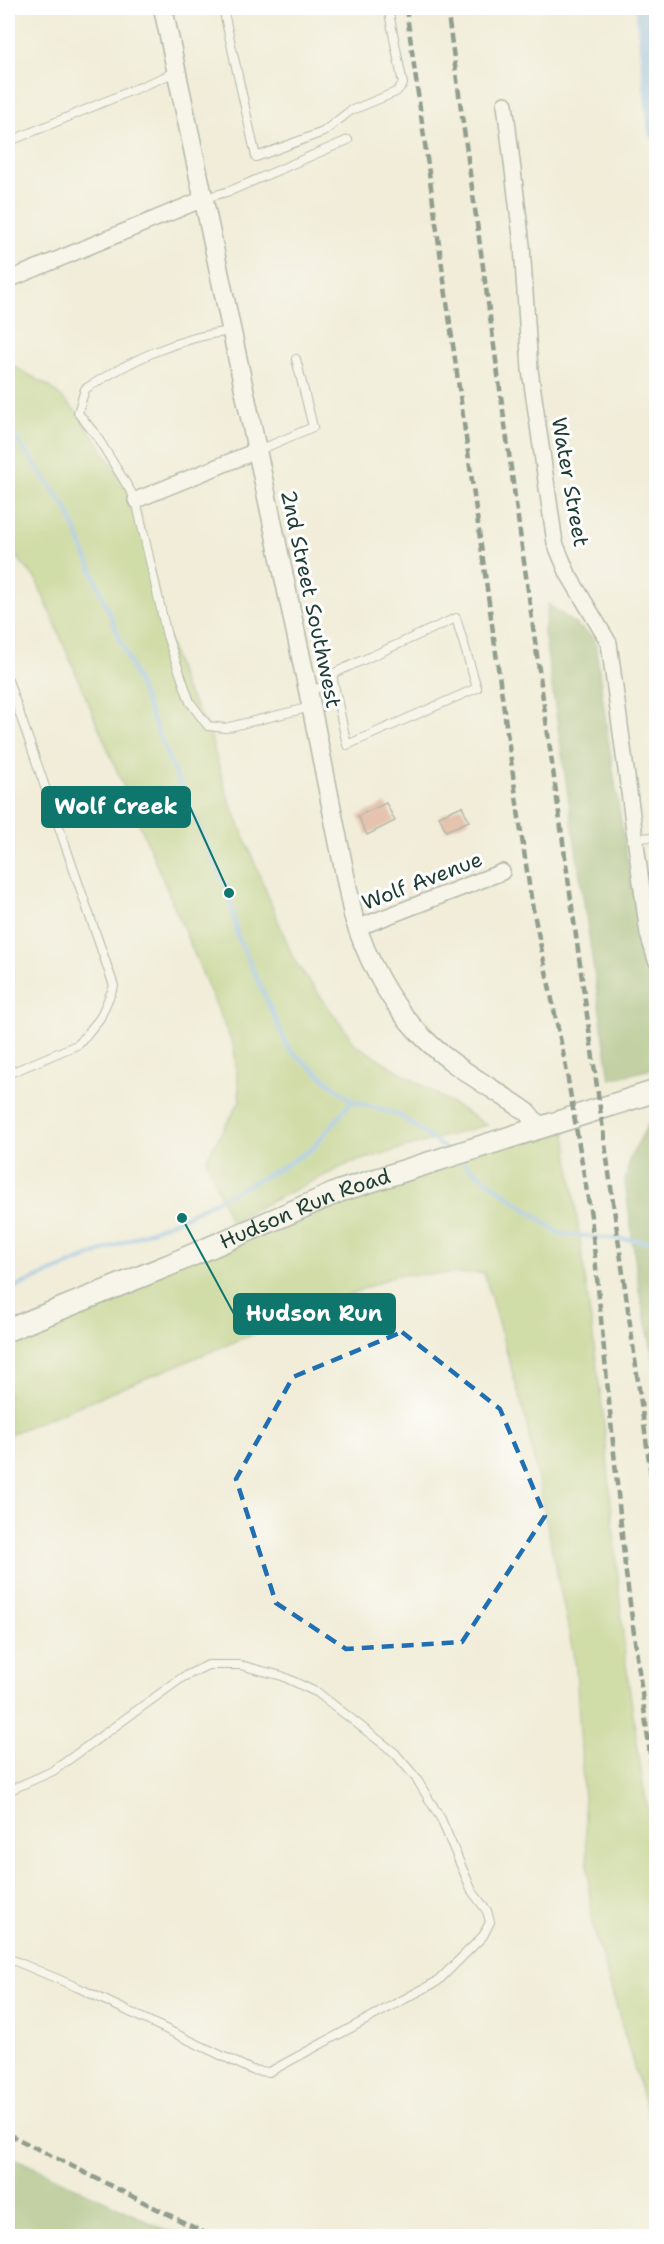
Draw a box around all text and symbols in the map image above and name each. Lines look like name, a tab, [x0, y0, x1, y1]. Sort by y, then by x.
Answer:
street label: Water Street	[545, 415, 595, 549]
street label: 2nd Street Southwest	[274, 487, 348, 711]
callout: Wolf Creek	[42, 787, 190, 827]
text: Wolf Creek	[54, 792, 178, 821]
street label: Wolf Avenue	[358, 845, 486, 917]
street label: Hudson Run Road	[215, 1162, 394, 1256]
callout: Hudson Run	[234, 1294, 395, 1334]
text: Hudson Run	[246, 1299, 383, 1328]

